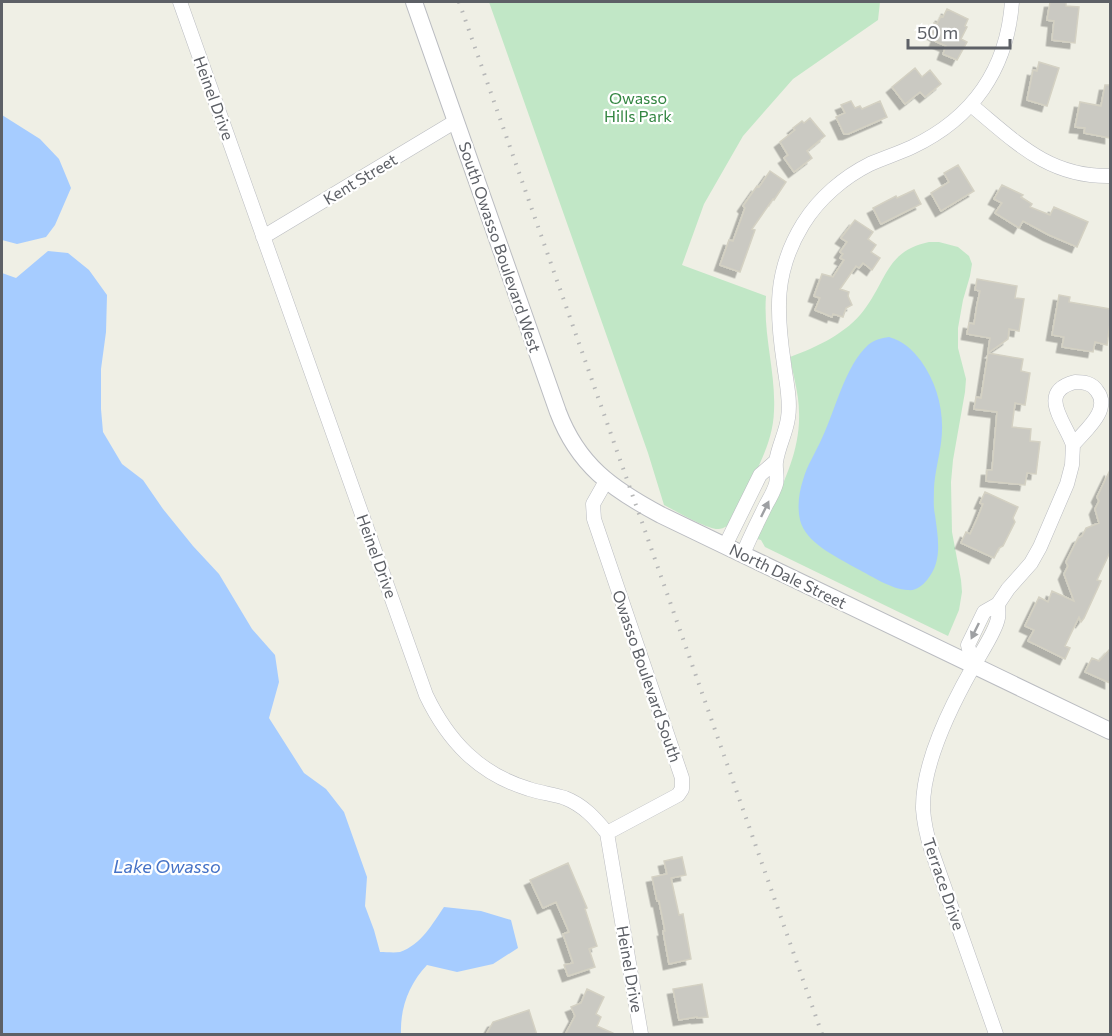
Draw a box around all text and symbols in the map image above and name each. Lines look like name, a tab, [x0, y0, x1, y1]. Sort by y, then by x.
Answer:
scale bar	[908, 12, 1010, 50]
text: 50 m	[917, 21, 958, 43]
street label: Heinel Drive	[191, 53, 238, 142]
park label: Owasso Hills Park	[604, 88, 672, 125]
street label: South Owasso Boulevard West	[455, 139, 546, 355]
street label: Kent Street	[319, 149, 400, 208]
one-way arrow	[760, 500, 769, 517]
street label: Heinel Drive	[354, 511, 401, 600]
street label: North Dale Street	[727, 539, 850, 612]
street label: Owasso Boulevard South	[609, 587, 686, 764]
one-way arrow	[970, 622, 980, 639]
street label: Terrace Drive	[920, 835, 969, 933]
water label: Lake Owasso	[113, 855, 221, 877]
street label: Heinel Drive	[614, 924, 647, 1014]

